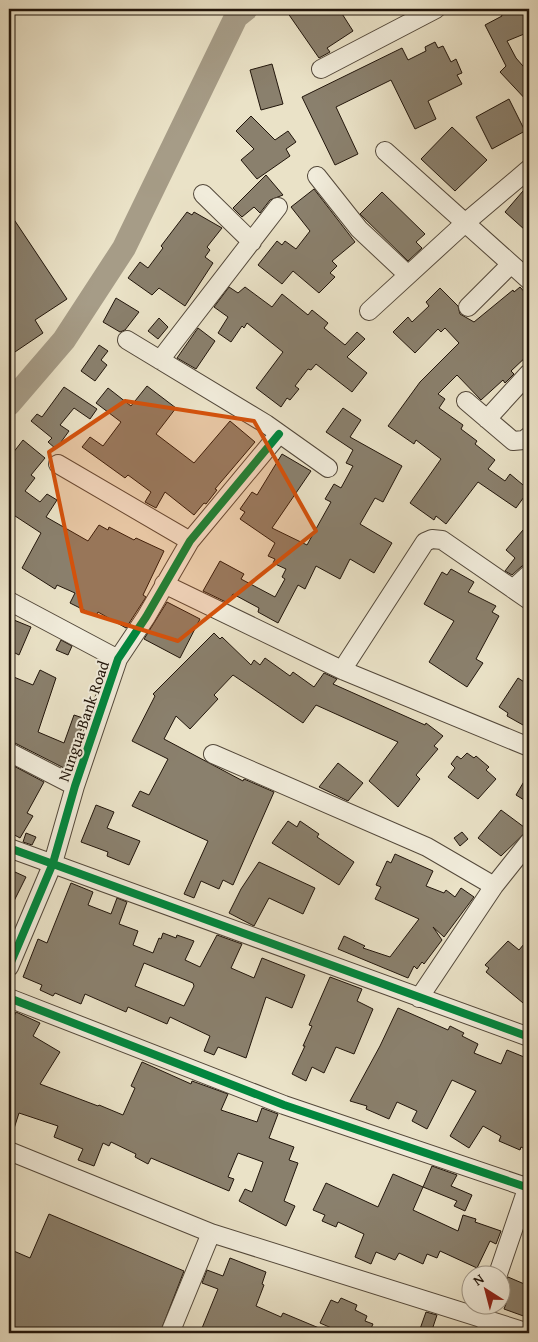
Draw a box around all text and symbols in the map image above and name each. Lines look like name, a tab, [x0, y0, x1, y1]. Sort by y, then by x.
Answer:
street label: Nungua Bank Road	[51, 657, 115, 785]
north arrow	[460, 1264, 510, 1314]
text: N	[469, 1268, 489, 1290]

